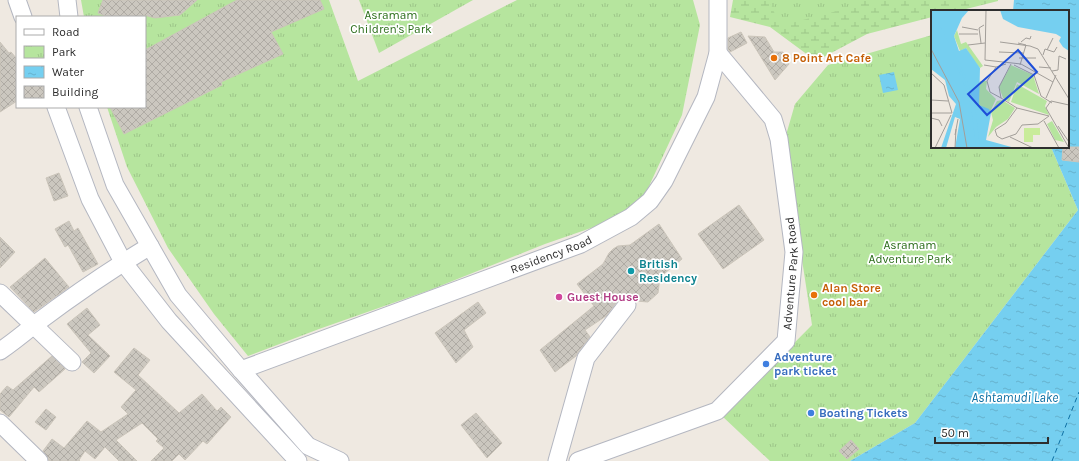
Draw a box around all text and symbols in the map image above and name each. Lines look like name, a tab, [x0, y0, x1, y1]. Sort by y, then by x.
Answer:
park label: Asramam Children's Park	[350, 8, 432, 36]
inset map	[931, 10, 1069, 148]
legend	[16, 16, 146, 108]
text: Road	[52, 25, 80, 39]
text: Park	[52, 45, 77, 59]
place label: 8 Point Art Cafe	[782, 51, 871, 65]
marker: 8 Point Art Cafe	[769, 53, 779, 63]
text: Water	[52, 65, 85, 79]
text: Building	[52, 85, 99, 99]
street label: Adventure Park Road	[780, 216, 801, 330]
street label: Residency Road	[508, 232, 594, 277]
park label: Asramam Adventure Park	[869, 238, 952, 266]
place label: British Residency	[639, 257, 697, 285]
marker: British Residency	[626, 266, 636, 276]
place label: Alan Store cool bar	[822, 281, 881, 309]
place label: Guest House	[567, 290, 639, 304]
marker: Alan Store cool bar	[809, 290, 819, 300]
marker: Guest House	[554, 292, 564, 302]
place label: Adventure park ticket	[774, 350, 837, 378]
marker: Adventure park ticket	[761, 359, 771, 369]
water label: Ashtamudi Lake	[972, 390, 1058, 405]
place label: Boating Tickets	[819, 406, 908, 420]
marker: Boating Tickets	[806, 408, 816, 418]
scale bar	[935, 419, 1048, 445]
text: 50 m	[941, 426, 969, 440]

